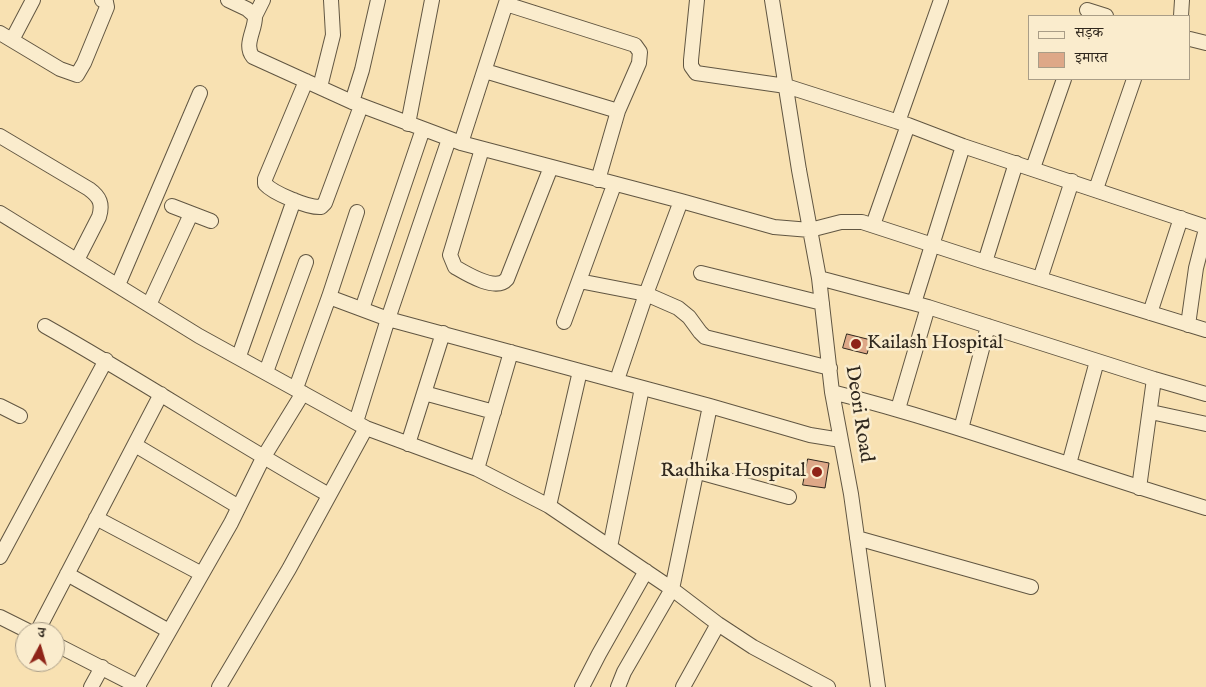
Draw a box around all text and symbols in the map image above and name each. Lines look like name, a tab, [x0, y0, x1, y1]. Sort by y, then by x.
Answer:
legend	[1028, 15, 1191, 80]
text: सड़क	[1075, 23, 1103, 42]
text: इमारत	[1075, 48, 1108, 67]
place label: Kailash Hospital	[867, 332, 1003, 356]
marker: Kailash Hospital	[849, 337, 863, 351]
street label: Deori Road	[838, 364, 878, 464]
place label: Radhika Hospital	[660, 460, 806, 484]
marker: Radhika Hospital	[810, 465, 824, 479]
north arrow	[15, 622, 65, 672]
text: उ	[37, 624, 46, 642]

